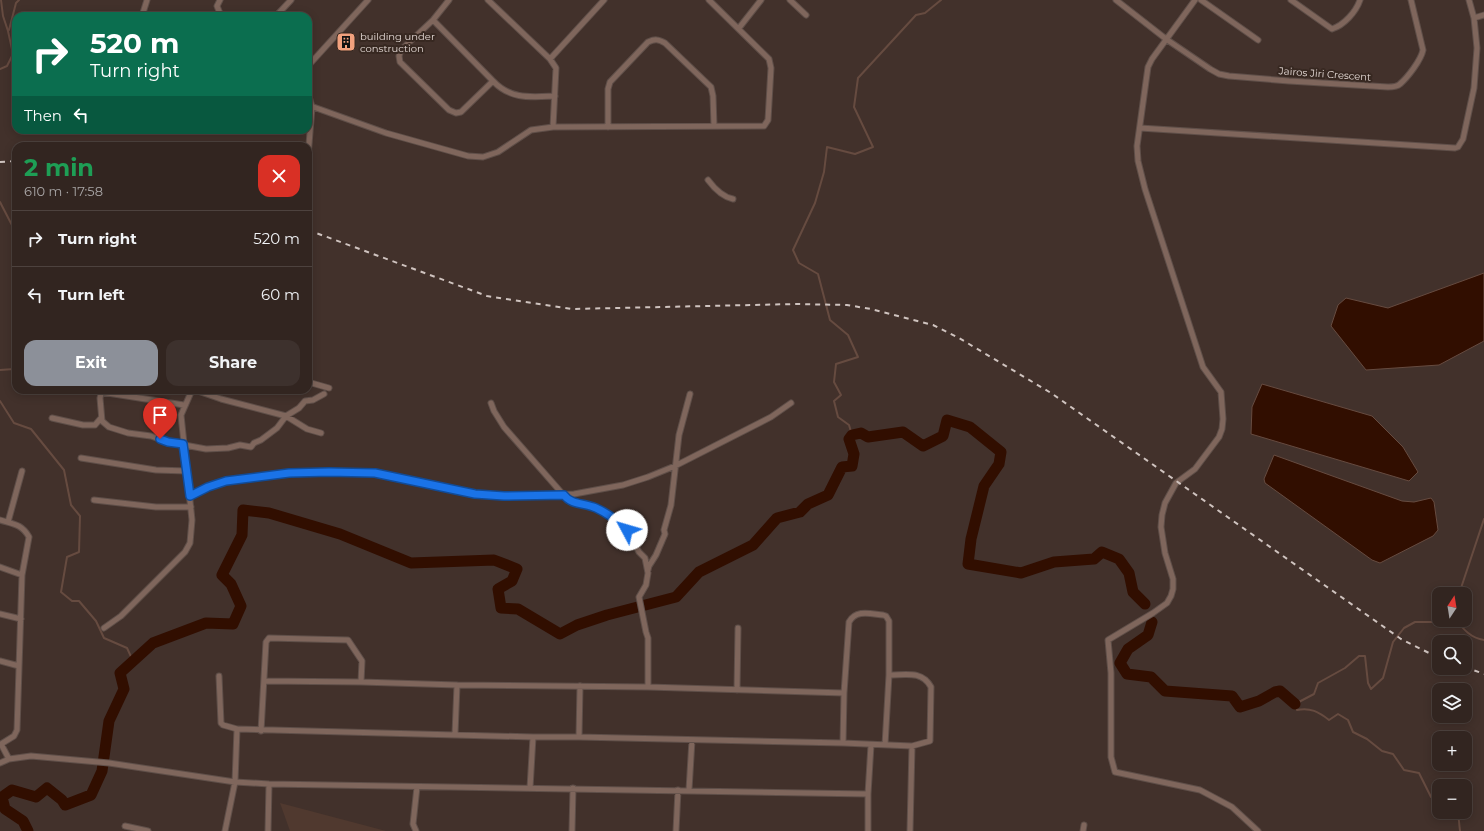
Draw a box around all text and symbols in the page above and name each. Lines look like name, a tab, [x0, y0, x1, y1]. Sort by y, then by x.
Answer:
text: 520 m	[90, 26, 179, 60]
icon: right	[24, 28, 76, 80]
place label: building under construction	[360, 30, 435, 55]
building icon: building under construction	[335, 31, 357, 53]
text: Turn right	[90, 60, 180, 82]
street label: Jairos Jiri Crescent	[1277, 64, 1372, 84]
icon: left	[70, 104, 92, 126]
text: Then	[24, 106, 62, 125]
text: 2 min	[24, 153, 94, 182]
button: close	[258, 155, 300, 197]
text: 610 m · 17:58	[24, 183, 103, 199]
icon: right	[24, 228, 46, 250]
text: Turn right	[58, 229, 137, 248]
text: 520 m	[253, 229, 300, 248]
icon: left	[24, 284, 46, 306]
text: Turn left	[58, 285, 125, 304]
text: 60 m	[261, 285, 300, 304]
button: Exit	[24, 340, 158, 386]
button: Share	[166, 340, 300, 386]
pin	[143, 398, 177, 439]
icon: arrive	[149, 404, 171, 426]
position arrow	[606, 509, 648, 551]
north arrow	[1432, 587, 1472, 627]
map controls	[1432, 587, 1472, 819]
button: search	[1432, 635, 1472, 675]
button: layers	[1432, 683, 1472, 723]
button: +	[1432, 731, 1472, 771]
button: −	[1432, 779, 1472, 819]

